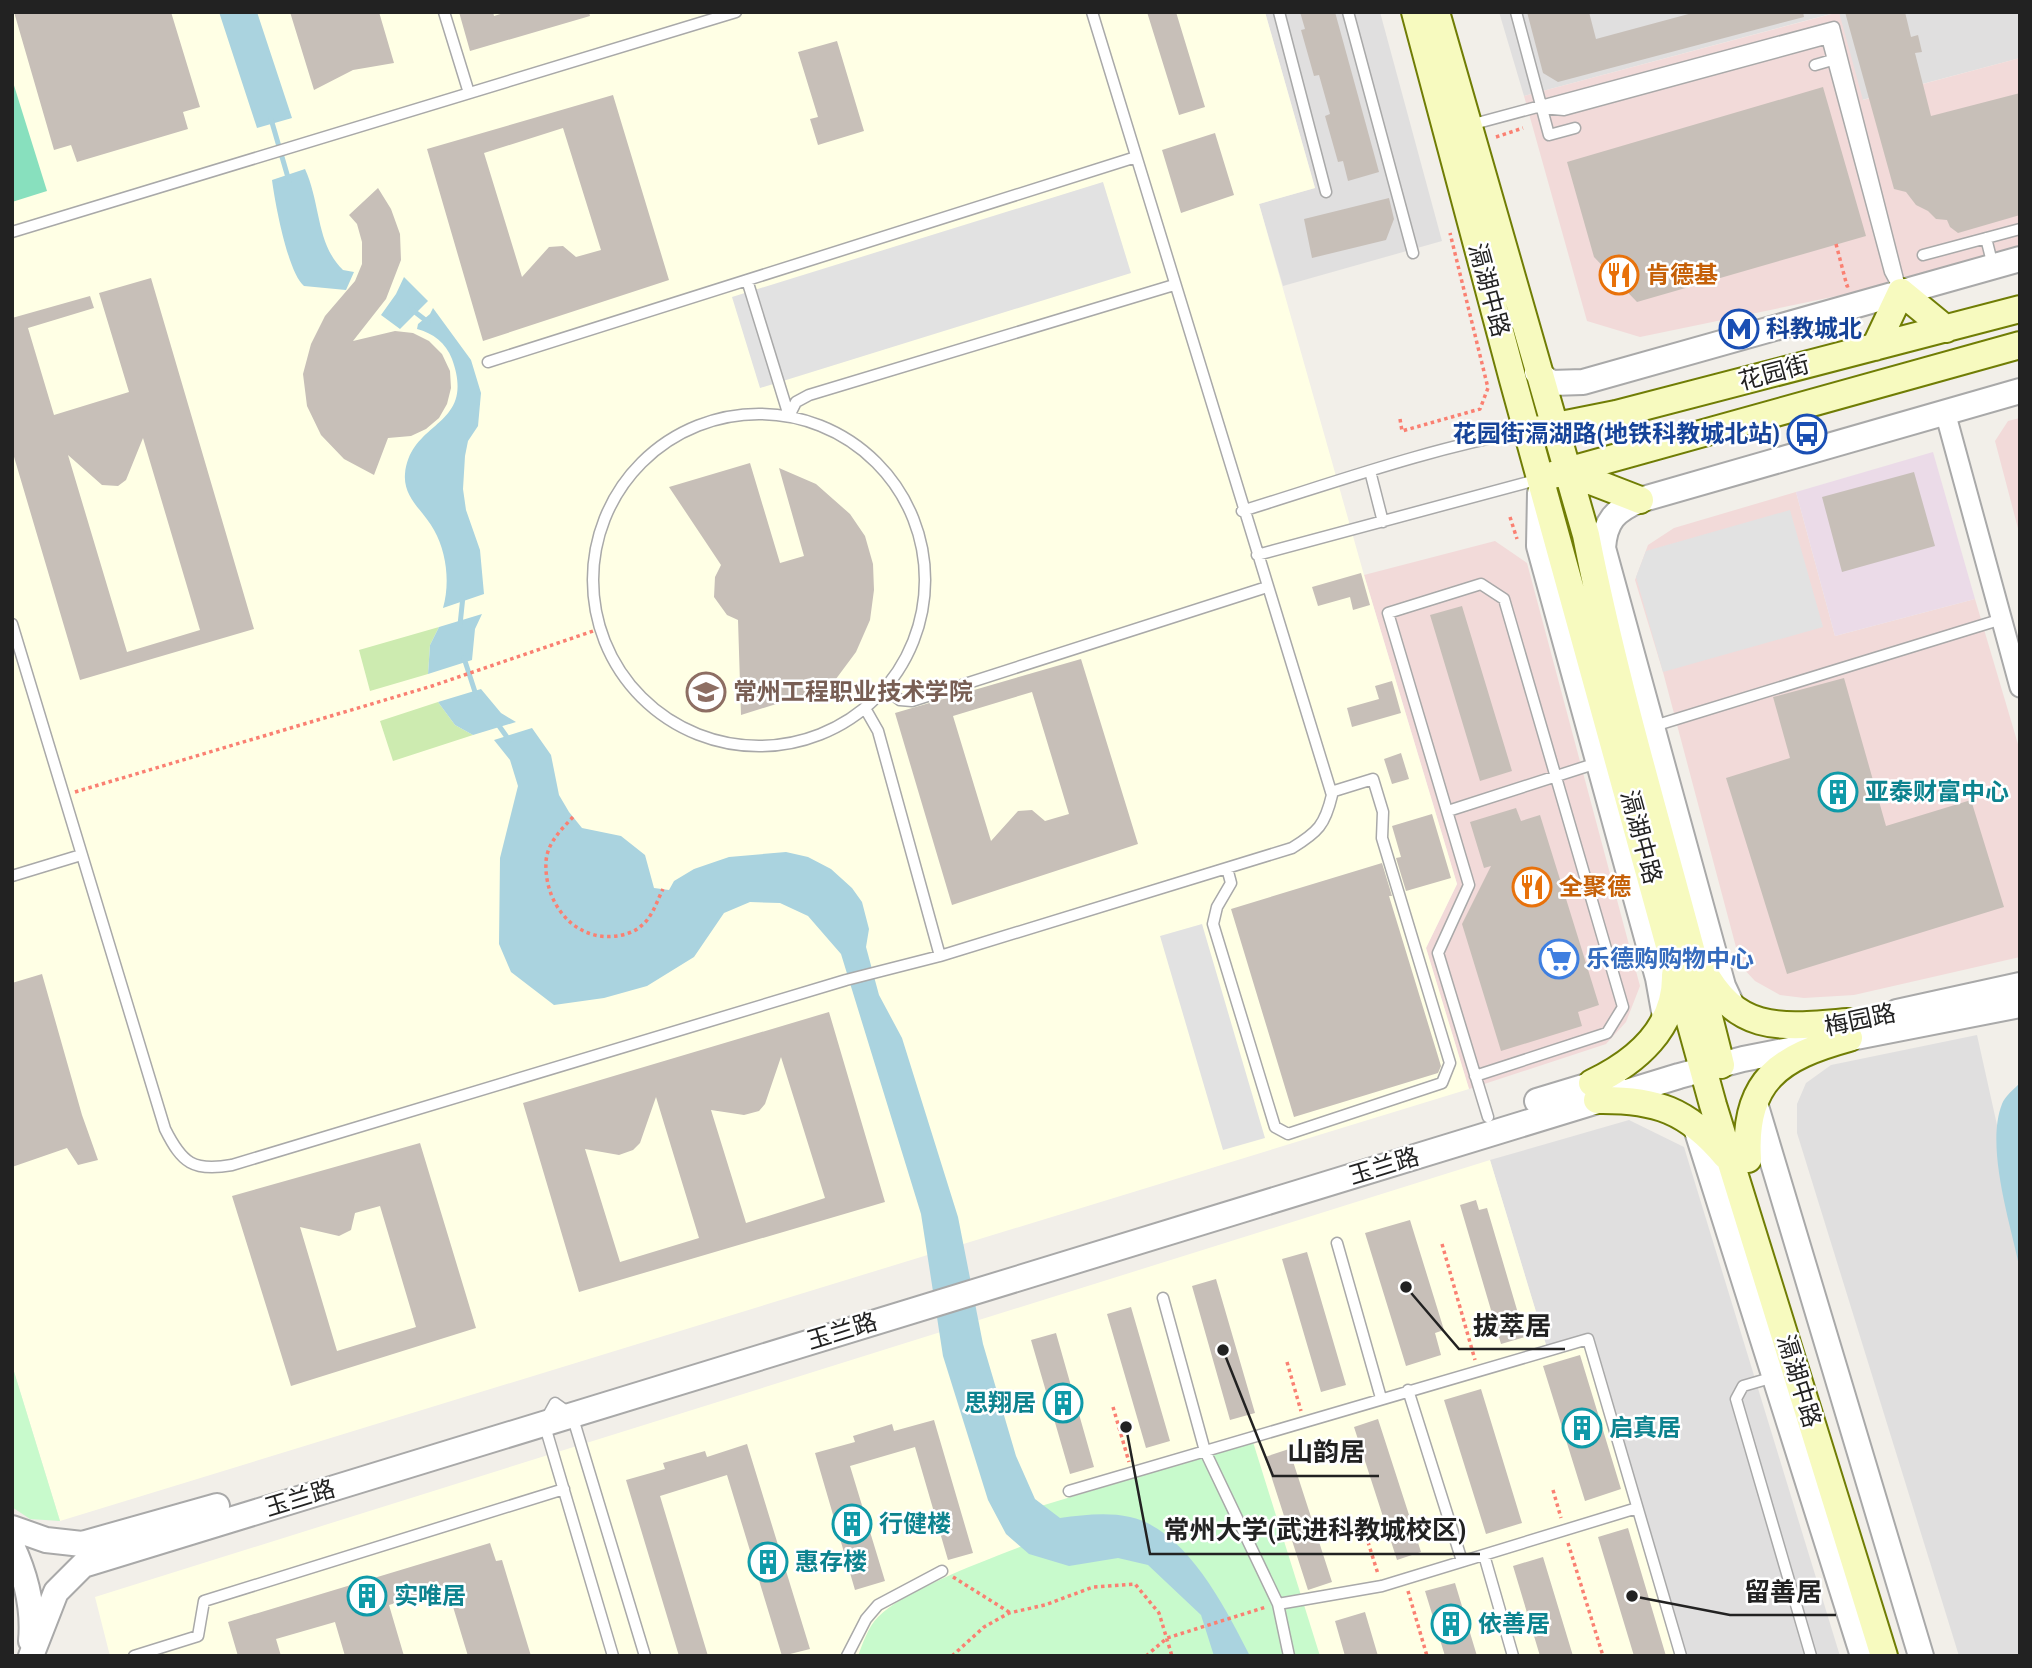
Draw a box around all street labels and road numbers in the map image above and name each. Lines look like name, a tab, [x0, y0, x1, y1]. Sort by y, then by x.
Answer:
street label: 滆湖中路	[1463, 240, 1515, 340]
street label: 花园街	[1736, 350, 1812, 396]
street label: 滆湖中路	[1615, 787, 1667, 887]
street label: 梅园路	[1822, 999, 1898, 1041]
street label: 玉兰路	[1345, 1142, 1423, 1190]
street label: 玉兰路	[803, 1307, 881, 1355]
street label: 滆湖中路	[1772, 1331, 1826, 1431]
street label: 玉兰路	[261, 1474, 339, 1522]

